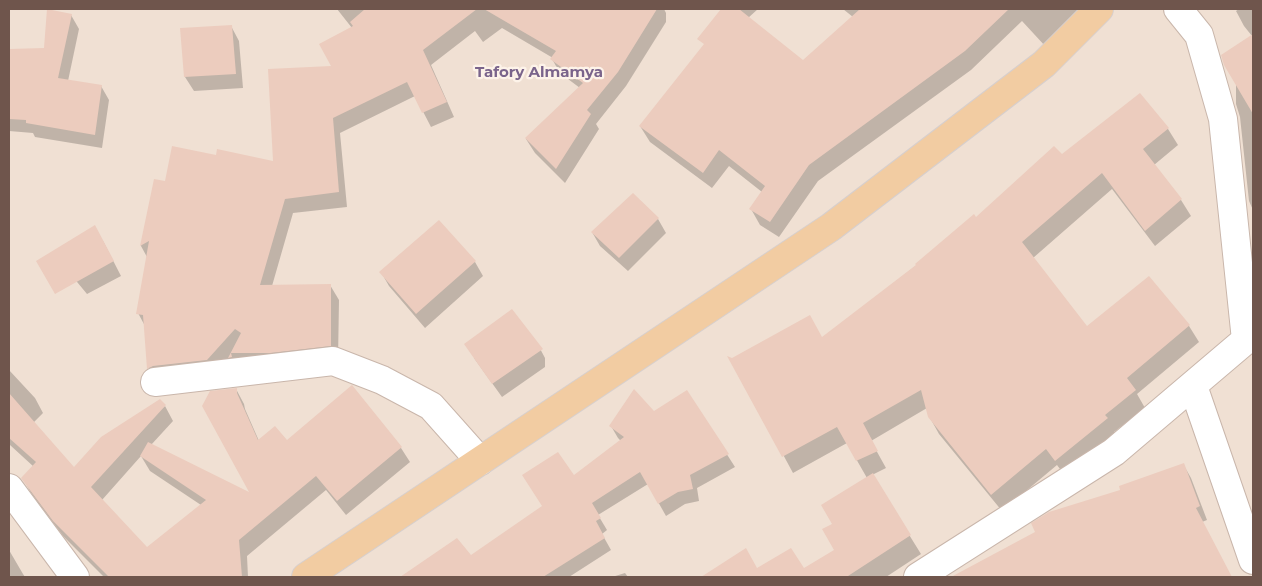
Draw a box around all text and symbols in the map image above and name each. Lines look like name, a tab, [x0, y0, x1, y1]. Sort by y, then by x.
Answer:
district label: Tafory Almamya	[475, 64, 603, 82]

